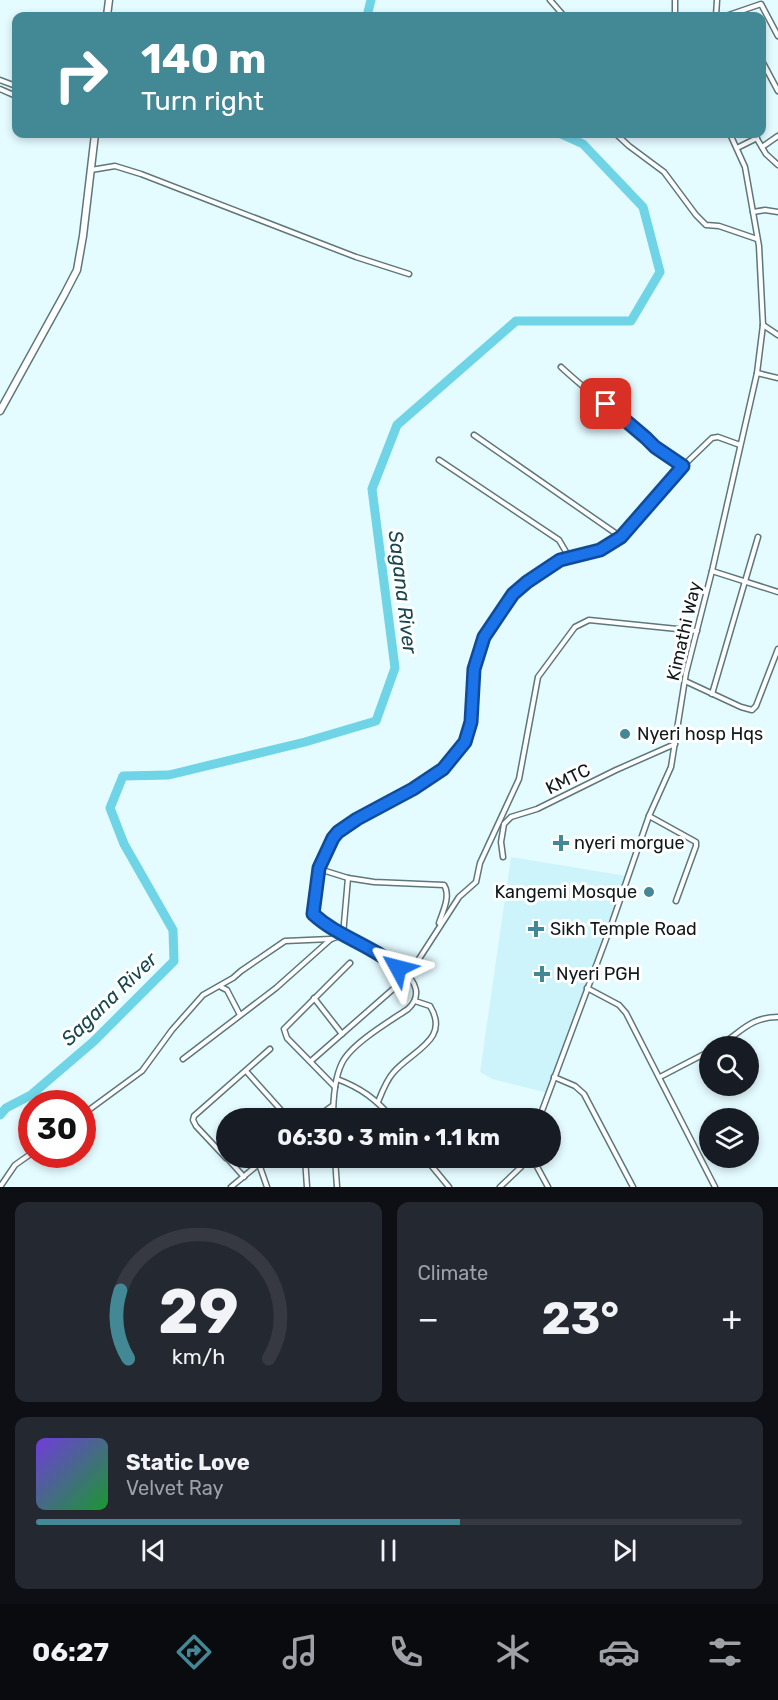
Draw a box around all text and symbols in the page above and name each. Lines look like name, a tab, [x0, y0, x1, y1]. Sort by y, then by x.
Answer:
text: 140 m	[141, 34, 267, 84]
icon: right	[42, 36, 120, 114]
text: Turn right	[141, 85, 264, 117]
pin	[580, 378, 631, 429]
icon: arrive	[589, 387, 622, 420]
water label: Sagana River	[384, 529, 423, 656]
street label: Kimathi Way	[662, 579, 706, 683]
place label: Nyeri hosp Hqs	[637, 723, 763, 745]
marker: Nyeri hosp Hqs	[618, 727, 632, 741]
street label: KMTC	[542, 759, 594, 799]
place label: nyeri morgue	[574, 832, 685, 854]
marker: nyeri morgue	[552, 834, 570, 852]
place label: Kangemi Mosque	[494, 881, 637, 903]
marker: Kangemi Mosque	[642, 885, 656, 899]
place label: Sikh Temple Road	[550, 918, 697, 940]
marker: Sikh Temple Road	[527, 920, 545, 938]
position arrow	[366, 936, 430, 1000]
water label: Sagana River	[56, 946, 163, 1051]
place label: Nyeri PGH	[556, 963, 640, 985]
marker: Nyeri PGH	[533, 965, 551, 983]
map controls	[699, 1036, 759, 1168]
button: search	[699, 1036, 759, 1096]
speed limit sign: 30	[18, 1090, 96, 1168]
button: layers	[699, 1108, 759, 1168]
text: 06:30 · 3 min · 1.1 km	[277, 1124, 500, 1151]
text: Climate	[418, 1261, 488, 1285]
text: 29	[158, 1275, 239, 1349]
text: 23°	[541, 1292, 619, 1345]
text: −	[418, 1299, 439, 1338]
text: +	[721, 1299, 742, 1338]
text: km/h	[171, 1344, 225, 1369]
text: Static Love	[126, 1449, 250, 1476]
text: Velvet Ray	[126, 1476, 224, 1500]
icon: previous	[137, 1534, 170, 1567]
icon: pause	[372, 1534, 405, 1567]
icon: next	[608, 1534, 641, 1567]
icon: directions	[173, 1631, 215, 1673]
icon: music	[279, 1631, 321, 1673]
icon: phone	[385, 1631, 427, 1673]
icon: climate	[492, 1631, 534, 1673]
icon: car	[598, 1631, 640, 1673]
icon: filters	[704, 1631, 746, 1673]
text: 06:27	[32, 1636, 109, 1668]

